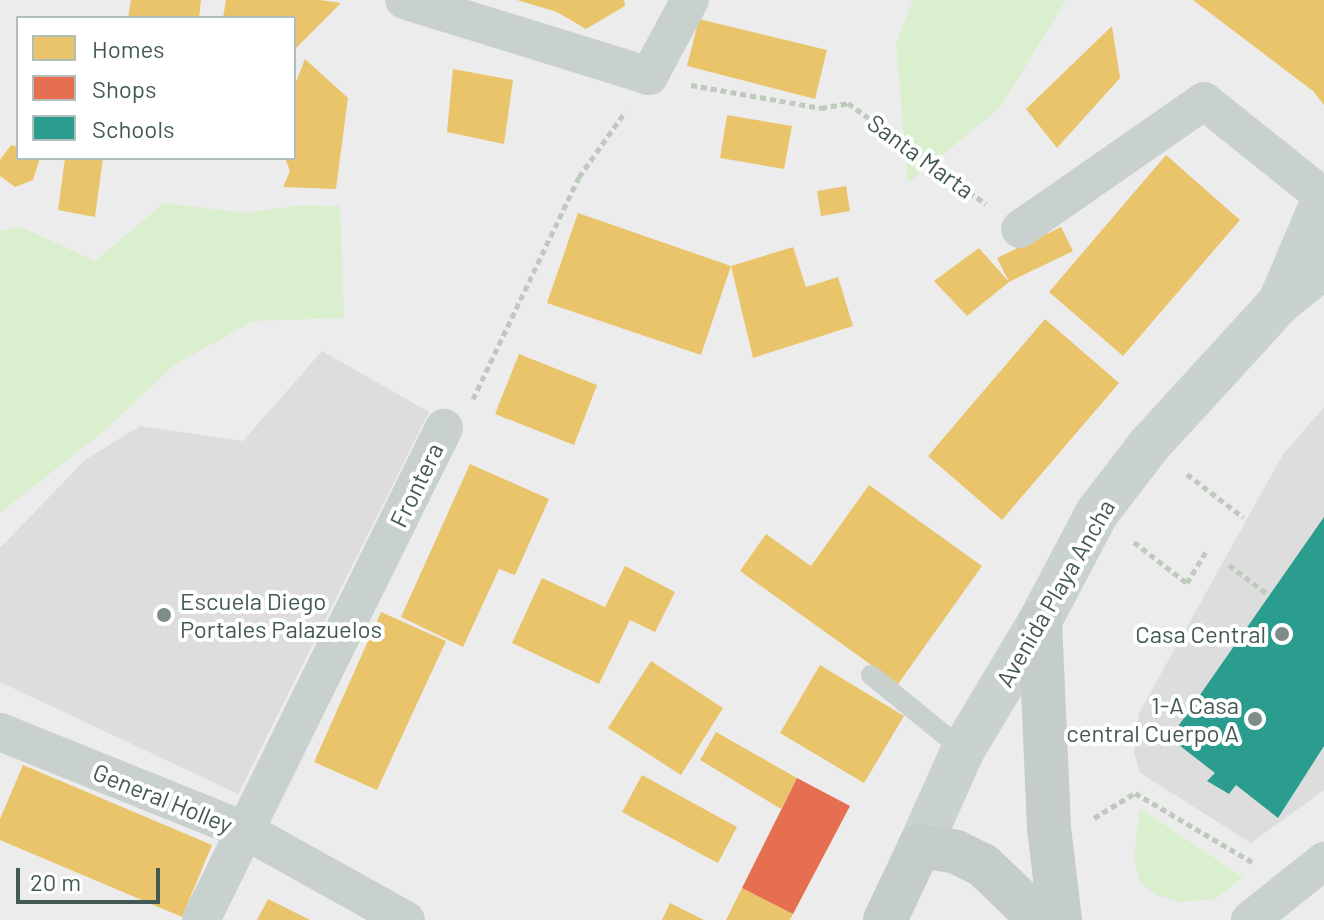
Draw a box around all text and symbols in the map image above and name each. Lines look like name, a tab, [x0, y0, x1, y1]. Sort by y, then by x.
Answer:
legend	[16, 16, 296, 160]
text: Homes	[92, 34, 165, 63]
text: Shops	[92, 74, 157, 103]
street label: Santa Marta	[862, 108, 980, 204]
text: Schools	[92, 114, 175, 143]
street label: Frontera	[383, 438, 449, 532]
street label: Avenida Playa Ancha	[990, 494, 1120, 692]
place label: Escuela Diego Portales Palazuelos	[180, 587, 382, 643]
marker: Escuela Diego Portales Palazuelos	[155, 606, 173, 624]
place label: Casa Central	[1135, 620, 1266, 648]
marker: Casa Central	[1273, 625, 1291, 643]
place label: 1-A Casa central Cuerpo A	[1066, 691, 1239, 747]
marker: 1-A Casa central Cuerpo A	[1246, 710, 1264, 728]
street label: General Holley	[89, 757, 237, 839]
scale bar	[20, 852, 164, 902]
text: 20 m	[30, 867, 81, 896]

